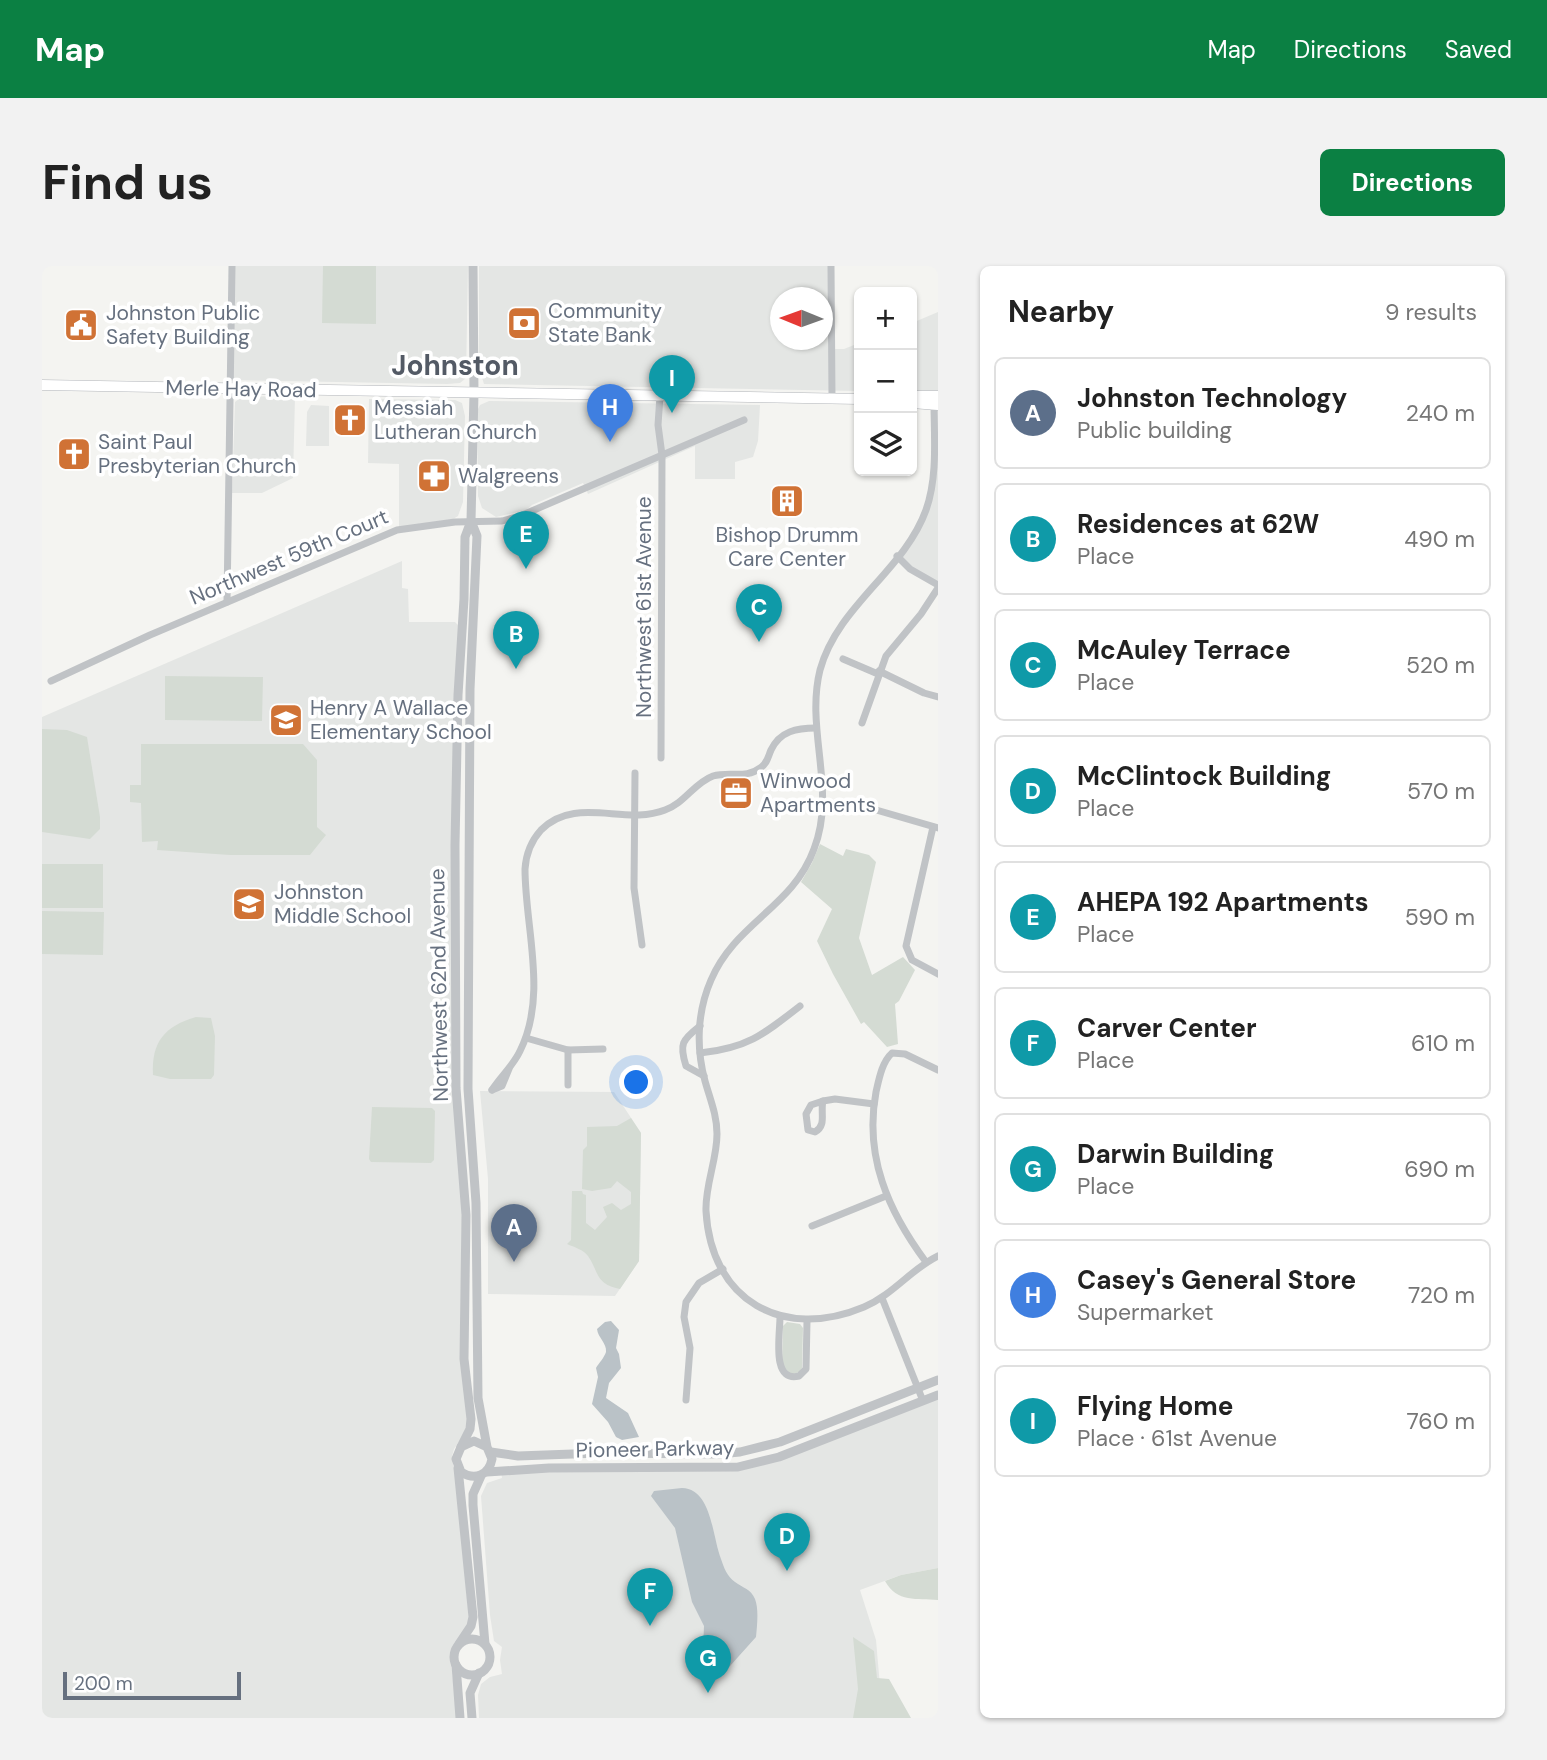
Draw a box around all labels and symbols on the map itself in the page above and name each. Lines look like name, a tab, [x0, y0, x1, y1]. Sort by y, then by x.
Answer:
north arrow	[770, 287, 833, 350]
place label: Community State Bank	[548, 297, 662, 349]
place label: Johnston Public Safety Building	[106, 299, 260, 351]
bank icon: Community State Bank	[505, 304, 543, 342]
public building icon: Johnston Public Safety Building	[62, 306, 100, 344]
district label: Johnston	[391, 347, 519, 384]
pin: I	[649, 355, 695, 413]
street label: Merle Hay Road	[165, 374, 317, 404]
pin: H	[587, 384, 633, 442]
place label: Messiah Lutheran Church	[374, 394, 537, 446]
church icon: Messiah Lutheran Church	[331, 401, 369, 439]
place label: Saint Paul Presbyterian Church	[98, 428, 296, 480]
church icon: Saint Paul Presbyterian Church	[55, 435, 93, 473]
pharmacy icon: Walgreens	[415, 457, 453, 495]
place label: Walgreens	[458, 462, 559, 490]
building icon: Bishop Drumm Care Center	[768, 482, 806, 520]
street label: Northwest 61st Avenue	[630, 496, 658, 718]
street label: Northwest 59th Court	[185, 502, 393, 612]
pin: E	[503, 511, 549, 569]
place label: Bishop Drumm Care Center	[715, 521, 859, 573]
pin: C	[736, 584, 782, 642]
pin: B	[493, 611, 539, 669]
place label: Henry A Wallace Elementary School	[310, 694, 492, 746]
school or university icon: Henry A Wallace Elementary School	[267, 701, 305, 739]
place label: Winwood Apartments	[760, 767, 876, 819]
office icon: Winwood Apartments	[717, 774, 755, 812]
street label: Northwest 62nd Avenue	[423, 868, 455, 1102]
place label: Johnston Middle School	[274, 878, 411, 930]
school or university icon: Johnston Middle School	[230, 885, 268, 923]
your location	[619, 1065, 653, 1099]
pin: A	[491, 1204, 537, 1262]
street label: Pioneer Parkway	[575, 1434, 735, 1464]
pin: D	[764, 1513, 810, 1571]
pin: F	[627, 1568, 673, 1626]
pin: G	[685, 1635, 731, 1693]
scale bar	[63, 1669, 242, 1701]

